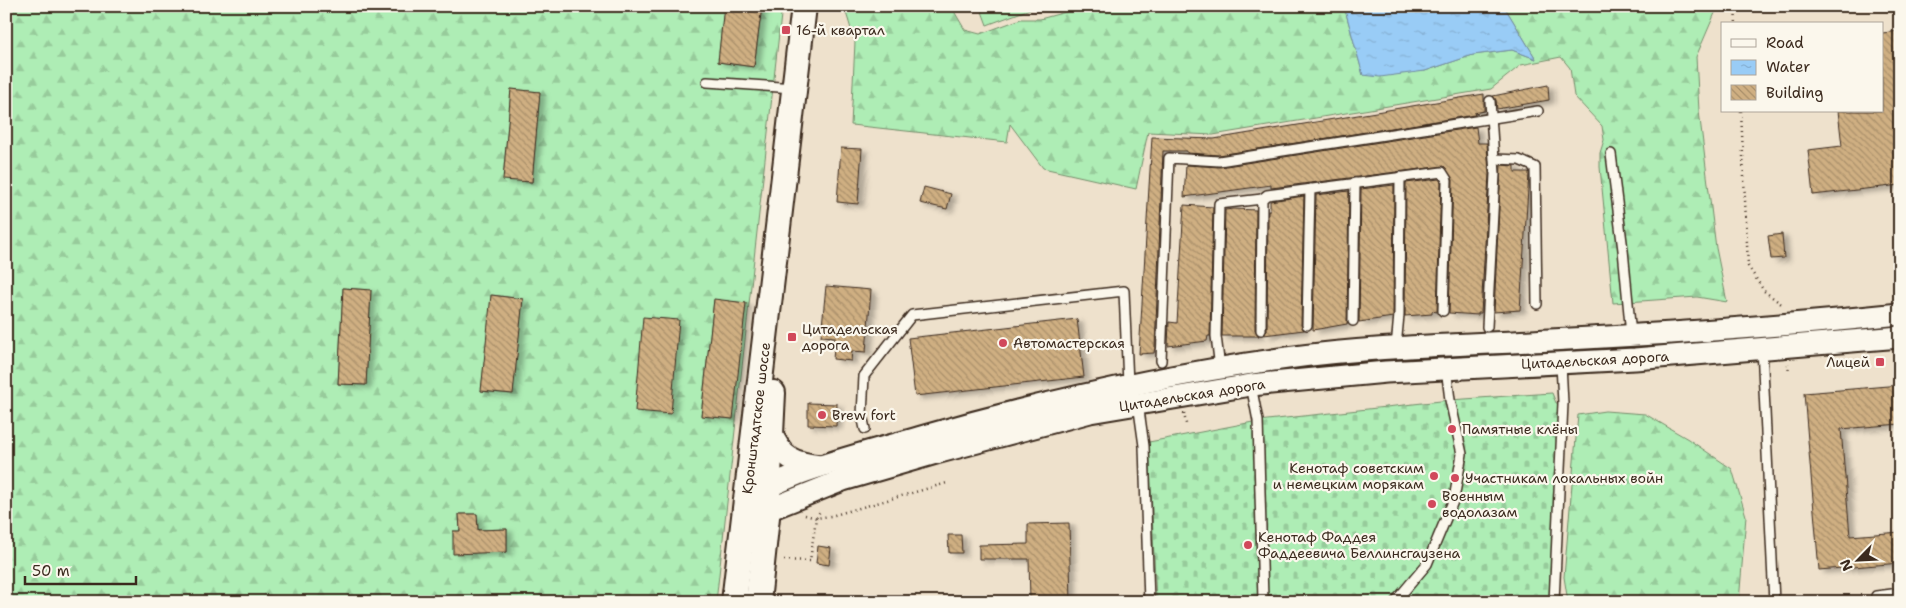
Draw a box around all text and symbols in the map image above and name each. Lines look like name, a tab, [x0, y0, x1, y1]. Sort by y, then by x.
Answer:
place label: 16-й квартал	[796, 21, 885, 39]
legend	[1721, 22, 1884, 112]
marker: 16-й квартал	[780, 24, 792, 36]
text: Road	[1766, 33, 1804, 53]
text: Water	[1766, 57, 1810, 77]
text: Building	[1766, 83, 1823, 103]
place label: Цитадельская дорога	[802, 320, 898, 354]
marker: Цитадельская дорога	[786, 331, 798, 343]
place label: Автомастерская	[1013, 334, 1125, 352]
marker: Автомастерская	[997, 337, 1009, 349]
street label: Кронштадтское шоссе	[738, 341, 774, 495]
street label: Цитадельская дорога	[1521, 347, 1670, 373]
place label: Лицей	[1826, 353, 1870, 371]
marker: Лицей	[1874, 356, 1886, 368]
street label: Цитадельская дорога	[1117, 374, 1267, 415]
place label: Brew fort	[832, 406, 896, 424]
marker: Brew fort	[816, 409, 828, 421]
place label: Памятные клёны	[1462, 420, 1578, 438]
marker: Памятные клёны	[1446, 423, 1458, 435]
place label: Кенотаф советским и немецким морякам	[1273, 459, 1424, 493]
place label: Участникам локальных войн	[1465, 469, 1663, 487]
marker: Кенотаф советским и немецким морякам	[1428, 470, 1440, 482]
marker: Участникам локальных войн	[1449, 472, 1461, 484]
place label: Военным водолазам	[1442, 487, 1518, 521]
marker: Военным водолазам	[1426, 498, 1438, 510]
place label: Кенотаф Фаддея Фаддеевича Беллинсгаузена	[1258, 528, 1461, 562]
north arrow	[1834, 536, 1884, 586]
marker: Кенотаф Фаддея Фаддеевича Беллинсгаузена	[1242, 539, 1254, 551]
scale bar	[25, 553, 136, 585]
text: N	[1836, 557, 1857, 574]
text: 50 m	[32, 561, 70, 581]

